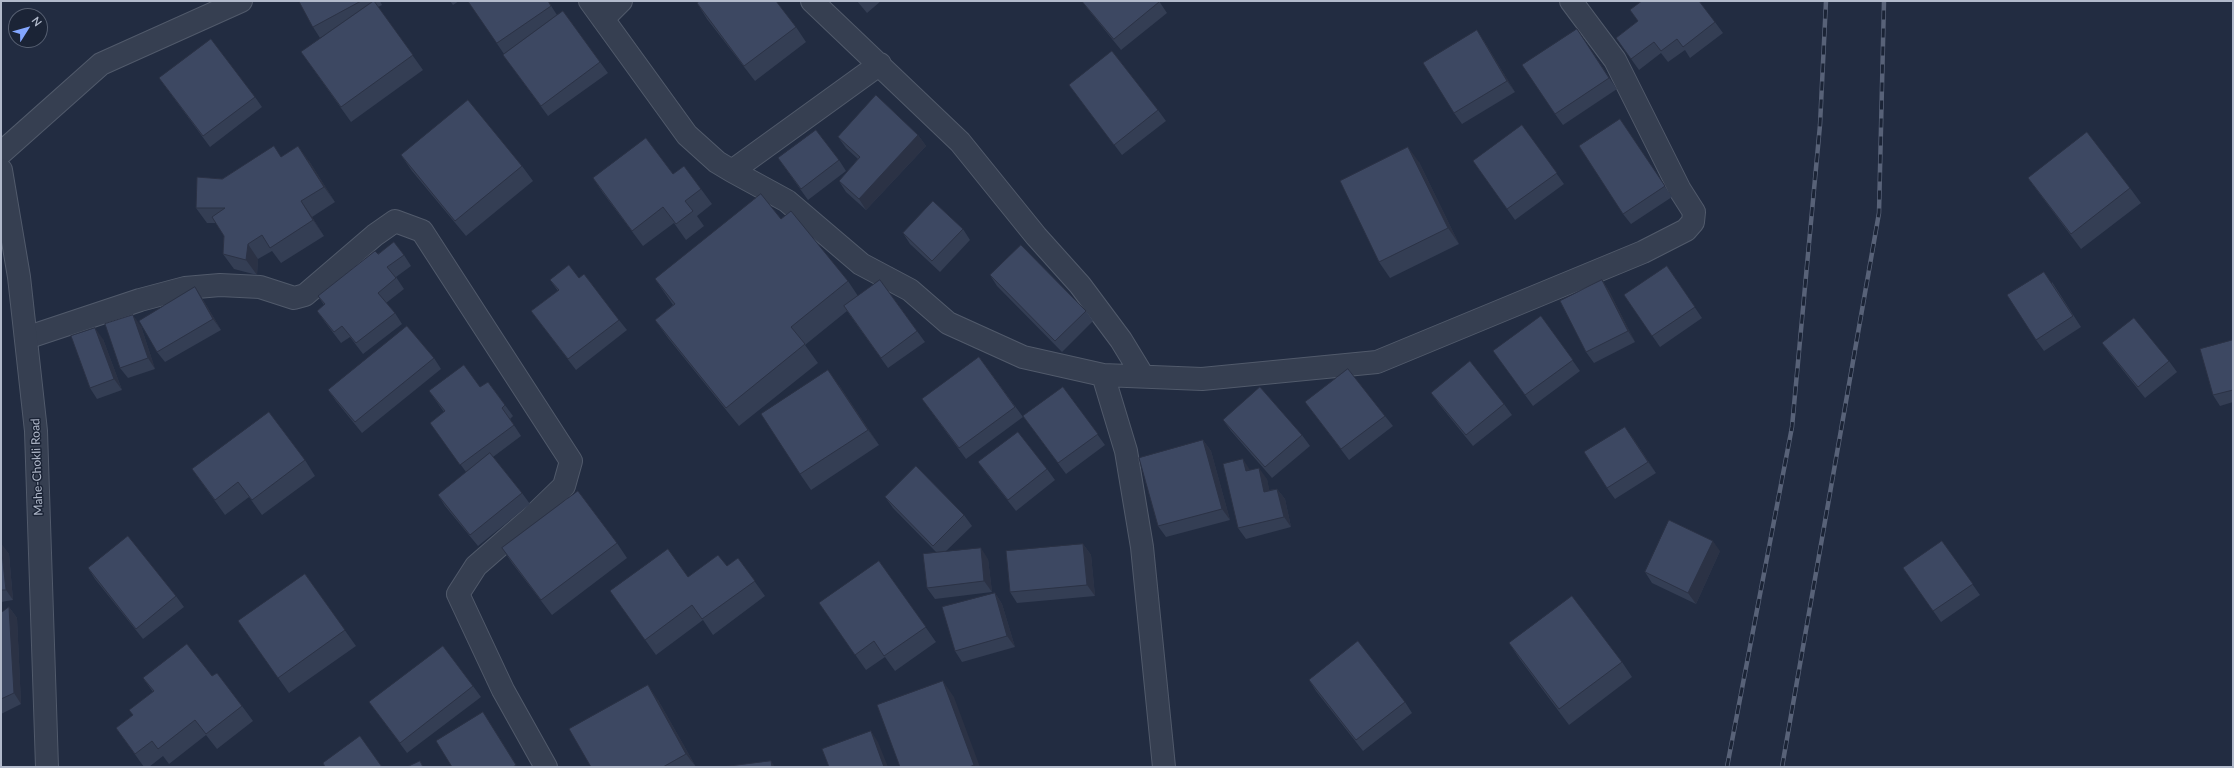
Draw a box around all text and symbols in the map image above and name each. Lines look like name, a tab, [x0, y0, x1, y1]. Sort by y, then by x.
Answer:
north arrow	[8, 8, 48, 48]
text: N	[29, 14, 45, 28]
street label: Mahe-Chokli Road	[28, 418, 46, 516]

